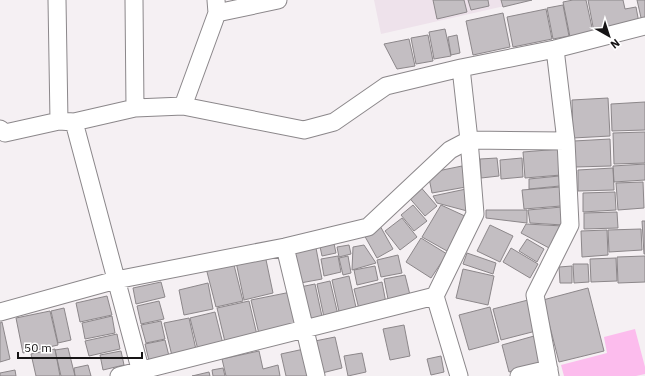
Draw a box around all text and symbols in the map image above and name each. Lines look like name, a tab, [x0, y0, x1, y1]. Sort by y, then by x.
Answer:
north arrow	[589, 16, 629, 56]
text: N	[608, 36, 623, 52]
scale bar	[18, 334, 142, 360]
text: 50 m	[24, 340, 52, 355]

